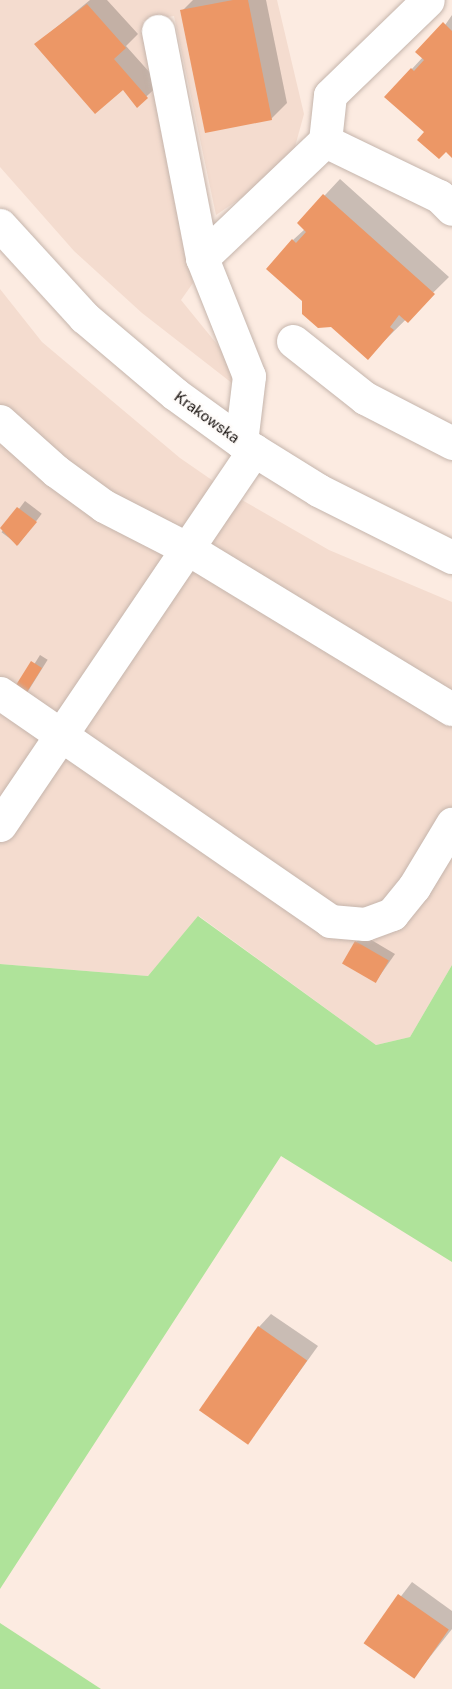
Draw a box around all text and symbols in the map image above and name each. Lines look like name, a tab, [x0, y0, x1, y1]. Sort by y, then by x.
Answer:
street label: Krakowska	[171, 387, 243, 447]

